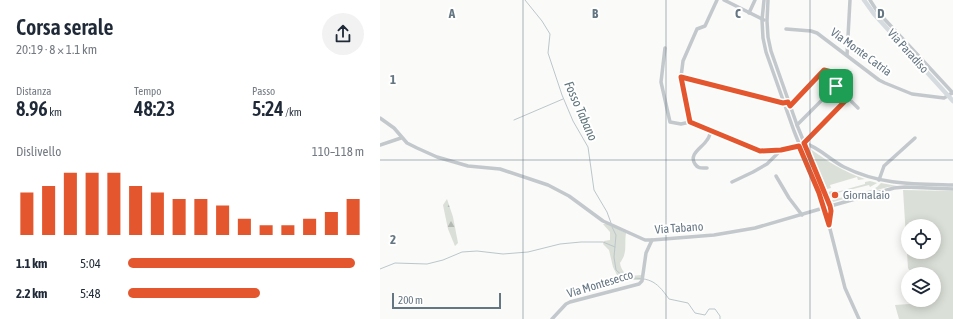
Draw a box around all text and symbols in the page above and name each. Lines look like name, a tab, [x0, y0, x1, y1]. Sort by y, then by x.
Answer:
text: A	[448, 6, 456, 21]
text: B	[592, 6, 599, 21]
text: C	[735, 6, 741, 21]
text: D	[877, 6, 885, 21]
button: share	[322, 13, 364, 55]
text: Corsa serale	[16, 14, 113, 40]
street label: Via Monte Catria	[828, 25, 894, 79]
street label: Via Paradiso	[885, 26, 932, 76]
text: 20:19 · 8 × 1.1 km	[16, 42, 97, 57]
pin	[819, 69, 853, 103]
text: 1	[390, 72, 396, 87]
icon: arrive	[825, 75, 847, 97]
water label: Fosso Tabano	[561, 79, 601, 143]
text: Distanza	[16, 85, 51, 97]
text: Tempo	[134, 85, 161, 97]
text: Passo	[252, 85, 275, 97]
text: 8.96	[16, 97, 48, 120]
text: 48:23	[134, 97, 175, 120]
text: 5:24	[252, 97, 284, 120]
text: km	[48, 106, 62, 118]
text: /km	[284, 106, 302, 118]
text: Dislivello	[16, 144, 61, 159]
text: 110–118 m	[312, 144, 364, 159]
place label: Giornalaio	[843, 188, 890, 202]
marker: Giornalaio	[830, 190, 840, 200]
street label: Via Tabano	[654, 219, 704, 237]
map controls	[901, 219, 941, 307]
button: locate	[901, 219, 941, 259]
text: 2	[390, 232, 396, 247]
text: 1.1 km	[16, 256, 47, 271]
text: 5:04	[80, 256, 101, 271]
street label: Via Montesecco	[565, 267, 635, 301]
button: layers	[901, 267, 941, 307]
text: 2.2 km	[16, 286, 47, 301]
text: 5:48	[80, 286, 101, 301]
scale bar	[392, 291, 501, 310]
text: 200 m	[398, 294, 423, 306]

